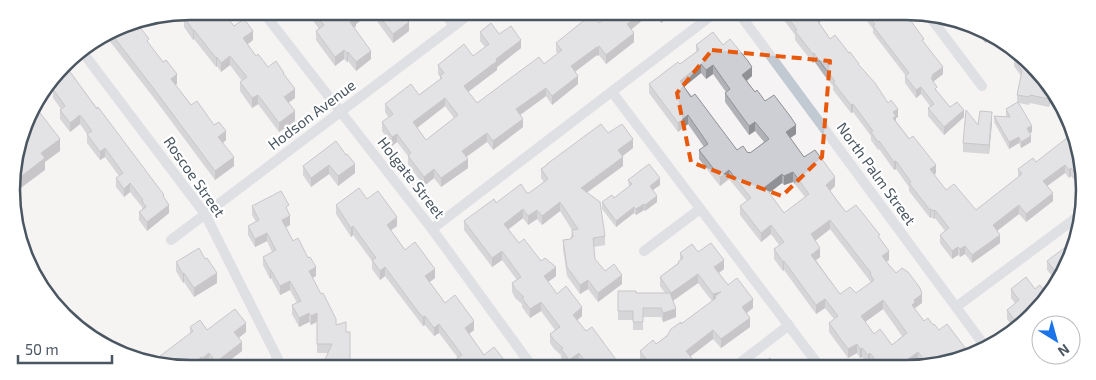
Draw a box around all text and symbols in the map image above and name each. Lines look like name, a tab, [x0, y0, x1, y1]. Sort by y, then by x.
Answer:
street label: Hodson Avenue	[264, 75, 359, 153]
street label: North Palm Street	[834, 119, 920, 228]
street label: Roscoe Street	[160, 133, 229, 220]
street label: Holgate Street	[374, 133, 449, 222]
north arrow	[1031, 315, 1081, 365]
scale bar	[18, 332, 111, 364]
text: 50 m	[25, 340, 59, 358]
text: N	[1055, 341, 1073, 361]

